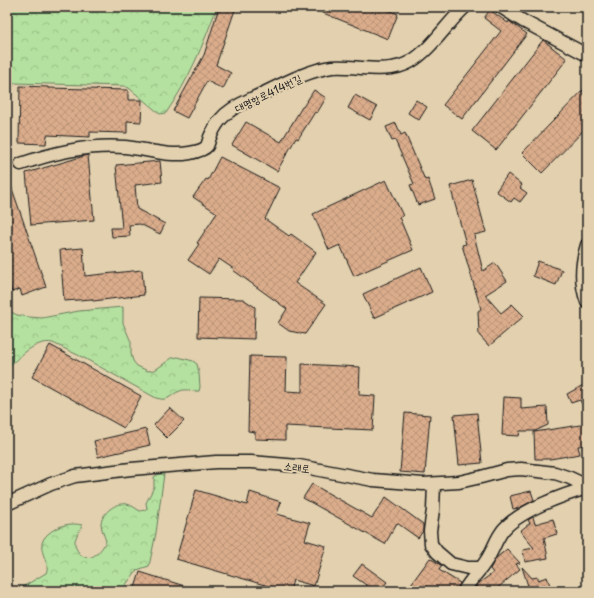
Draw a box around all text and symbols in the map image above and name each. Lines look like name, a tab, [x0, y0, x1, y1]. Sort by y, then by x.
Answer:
street label: 대명항로414번길	[232, 69, 304, 117]
street label: 소래로	[283, 457, 311, 477]

